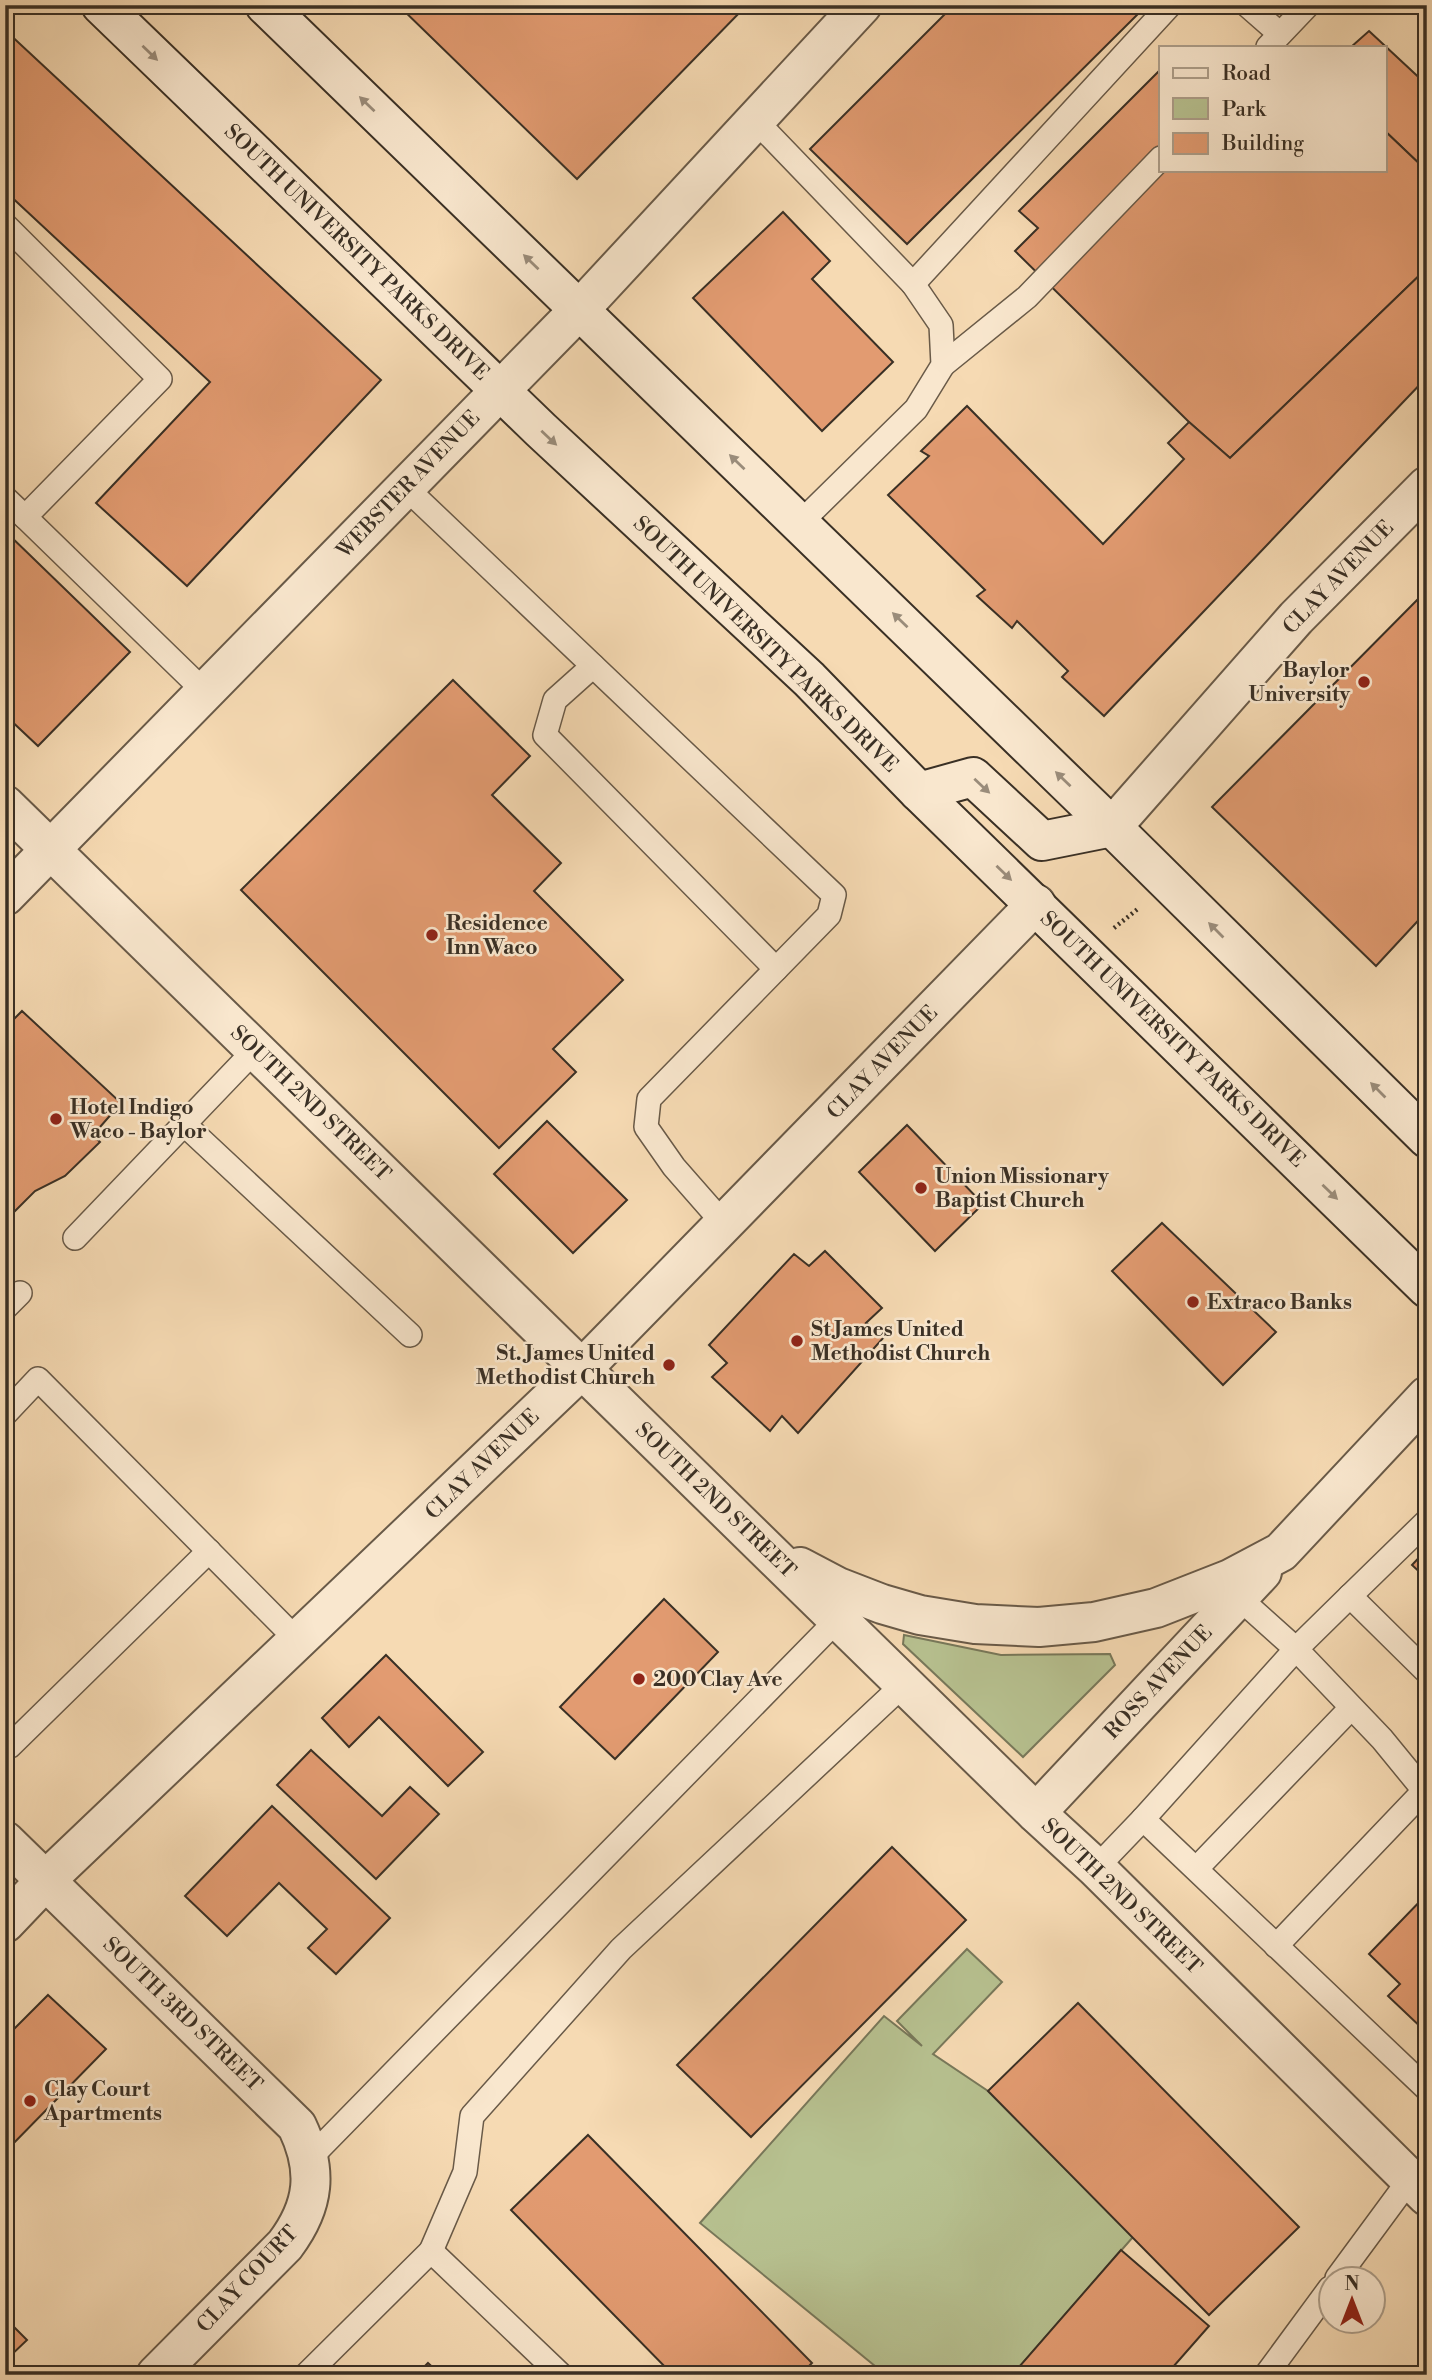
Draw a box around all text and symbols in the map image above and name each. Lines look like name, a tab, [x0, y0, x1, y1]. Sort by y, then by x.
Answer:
one-way arrow	[142, 44, 159, 61]
legend	[1159, 46, 1386, 172]
text: Road	[1222, 61, 1271, 87]
one-way arrow	[359, 96, 376, 112]
text: Park	[1222, 97, 1267, 123]
street label: SOUTH UNIVERSITY PARKS DRIVE	[218, 119, 494, 386]
text: Building	[1221, 131, 1304, 157]
one-way arrow	[523, 254, 540, 270]
street label: WEBSTER AVENUE	[331, 405, 486, 565]
one-way arrow	[540, 430, 558, 446]
one-way arrow	[728, 453, 745, 470]
street label: SOUTH UNIVERSITY PARKS DRIVE	[627, 511, 903, 778]
street label: CLAY AVENUE	[1278, 515, 1400, 640]
one-way arrow	[891, 612, 908, 629]
place label: Baylor University	[1249, 658, 1350, 708]
marker: Baylor University	[1356, 674, 1372, 690]
one-way arrow	[1054, 771, 1071, 788]
one-way arrow	[973, 777, 990, 793]
one-way arrow	[995, 865, 1012, 881]
street label: SOUTH UNIVERSITY PARKS DRIVE	[1034, 906, 1310, 1173]
place label: Residence Inn Waco	[446, 911, 548, 961]
one-way arrow	[1208, 922, 1225, 939]
marker: Residence Inn Waco	[424, 927, 440, 943]
street label: CLAY AVENUE	[822, 1000, 944, 1125]
street label: SOUTH 2ND STREET	[225, 1020, 396, 1187]
one-way arrow	[1370, 1082, 1387, 1099]
place label: Hotel Indigo Waco - Baylor	[69, 1095, 207, 1145]
marker: Hotel Indigo Waco - Baylor	[48, 1111, 64, 1127]
place label: Union Missionary Baptist Church	[935, 1164, 1109, 1214]
marker: Union Missionary Baptist Church	[913, 1180, 929, 1196]
one-way arrow	[1321, 1184, 1338, 1201]
place label: Extraco Banks	[1207, 1290, 1352, 1316]
marker: Extraco Banks	[1185, 1294, 1201, 1310]
place label: St James United Methodist Church	[811, 1317, 990, 1367]
marker: St James United Methodist Church	[789, 1333, 805, 1349]
place label: St. James United Methodist Church	[476, 1341, 655, 1391]
marker: St. James United Methodist Church	[661, 1357, 677, 1373]
street label: CLAY AVENUE	[420, 1404, 545, 1526]
street label: SOUTH 2ND STREET	[630, 1417, 801, 1584]
street label: ROSS AVENUE	[1099, 1620, 1218, 1745]
place label: 200 Clay Ave	[653, 1667, 783, 1693]
marker: 200 Clay Ave	[631, 1671, 647, 1687]
street label: SOUTH 2ND STREET	[1036, 1813, 1207, 1980]
street label: SOUTH 3RD STREET	[97, 1932, 267, 2098]
place label: Clay Court Apartments	[43, 2077, 162, 2127]
marker: Clay Court Apartments	[22, 2093, 38, 2109]
street label: CLAY COURT	[192, 2221, 304, 2339]
north arrow	[1316, 2264, 1386, 2334]
text: N	[1344, 2272, 1360, 2296]

